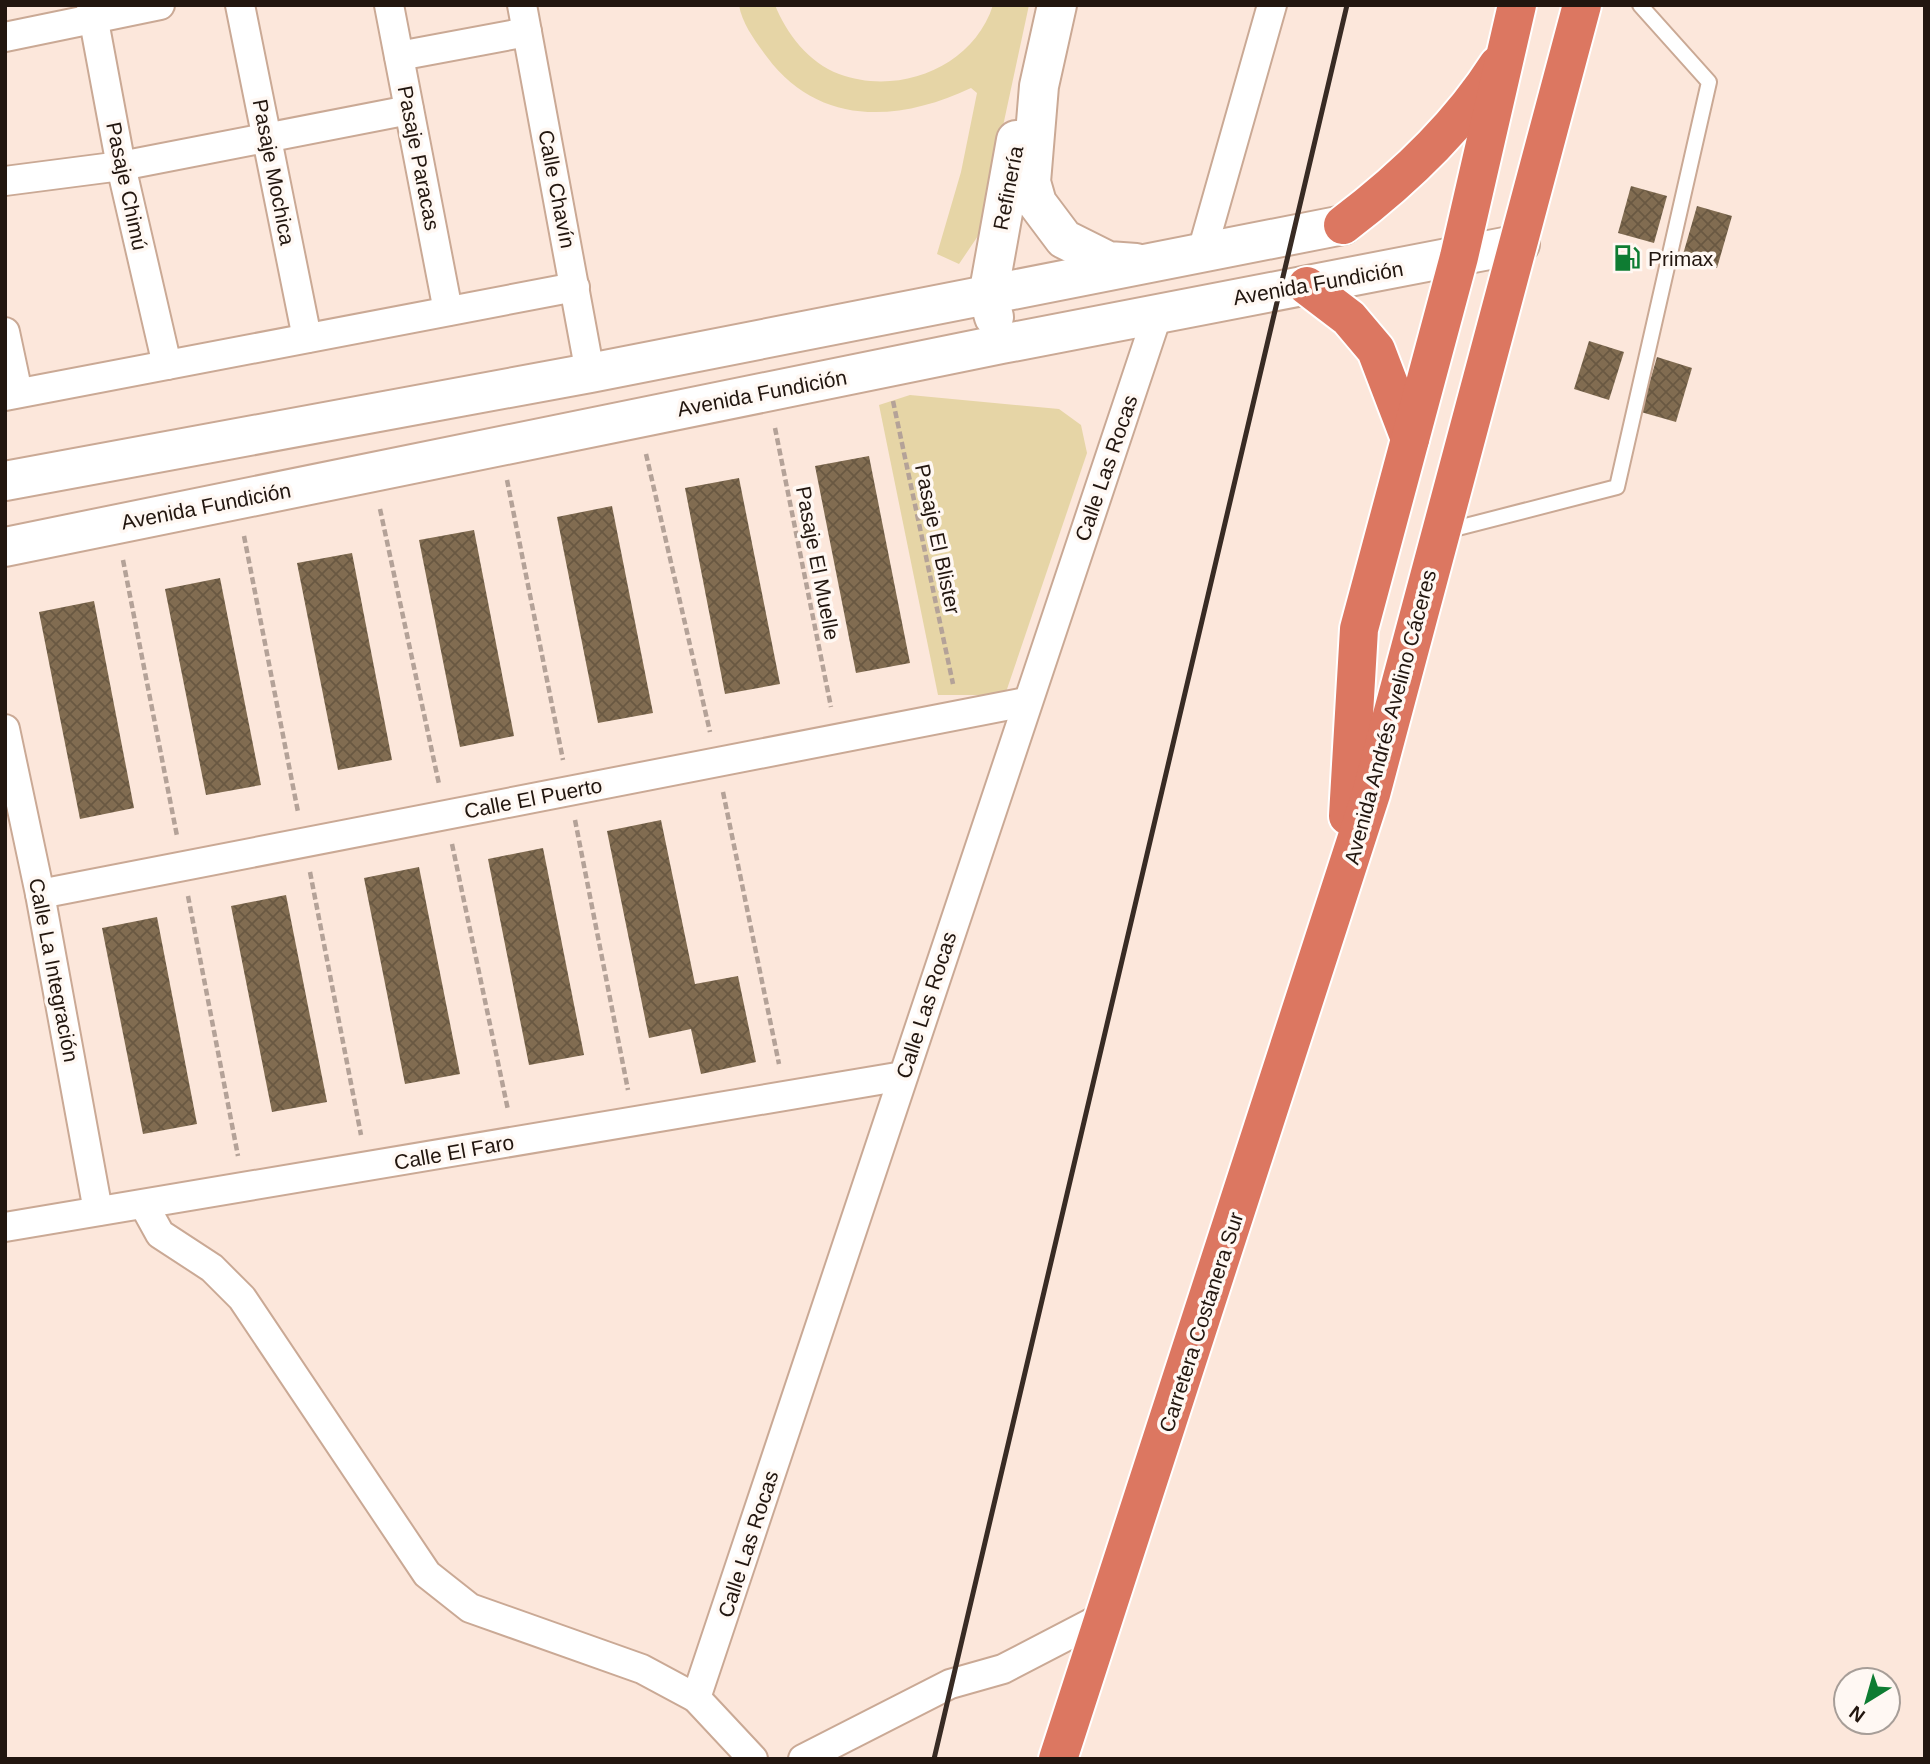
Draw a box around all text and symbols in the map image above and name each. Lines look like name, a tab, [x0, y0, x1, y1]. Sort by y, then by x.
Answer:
street label: Pasaje Paracas	[394, 84, 444, 232]
street label: Pasaje Mochica	[249, 97, 299, 247]
street label: Pasaje Chimú	[102, 120, 152, 252]
street label: Calle Chavín	[534, 128, 580, 250]
street label: Refinería	[989, 144, 1027, 232]
fuel station icon: Primax	[1612, 243, 1642, 273]
place label: Primax	[1648, 247, 1714, 270]
street label: Avenida Fundición	[1231, 257, 1405, 309]
street label: Avenida Fundición	[675, 365, 849, 421]
street label: Calle Las Rocas	[1070, 392, 1142, 544]
street label: Pasaje El Blister	[911, 462, 965, 616]
street label: Avenida Fundición	[119, 478, 293, 534]
street label: Pasaje El Muelle	[792, 484, 844, 642]
street label: Avenida Andrés Avelino Cáceres	[1340, 567, 1440, 867]
street label: Calle El Puerto	[462, 773, 604, 823]
street label: Calle La Integración	[25, 876, 83, 1064]
street label: Calle Las Rocas	[891, 929, 961, 1081]
street label: Calle El Faro	[392, 1130, 516, 1174]
street label: Carretera Costanera Sur	[1155, 1209, 1247, 1435]
street label: Calle Las Rocas	[713, 1468, 783, 1620]
north arrow	[1832, 1666, 1902, 1736]
text: N	[1845, 1702, 1869, 1727]

